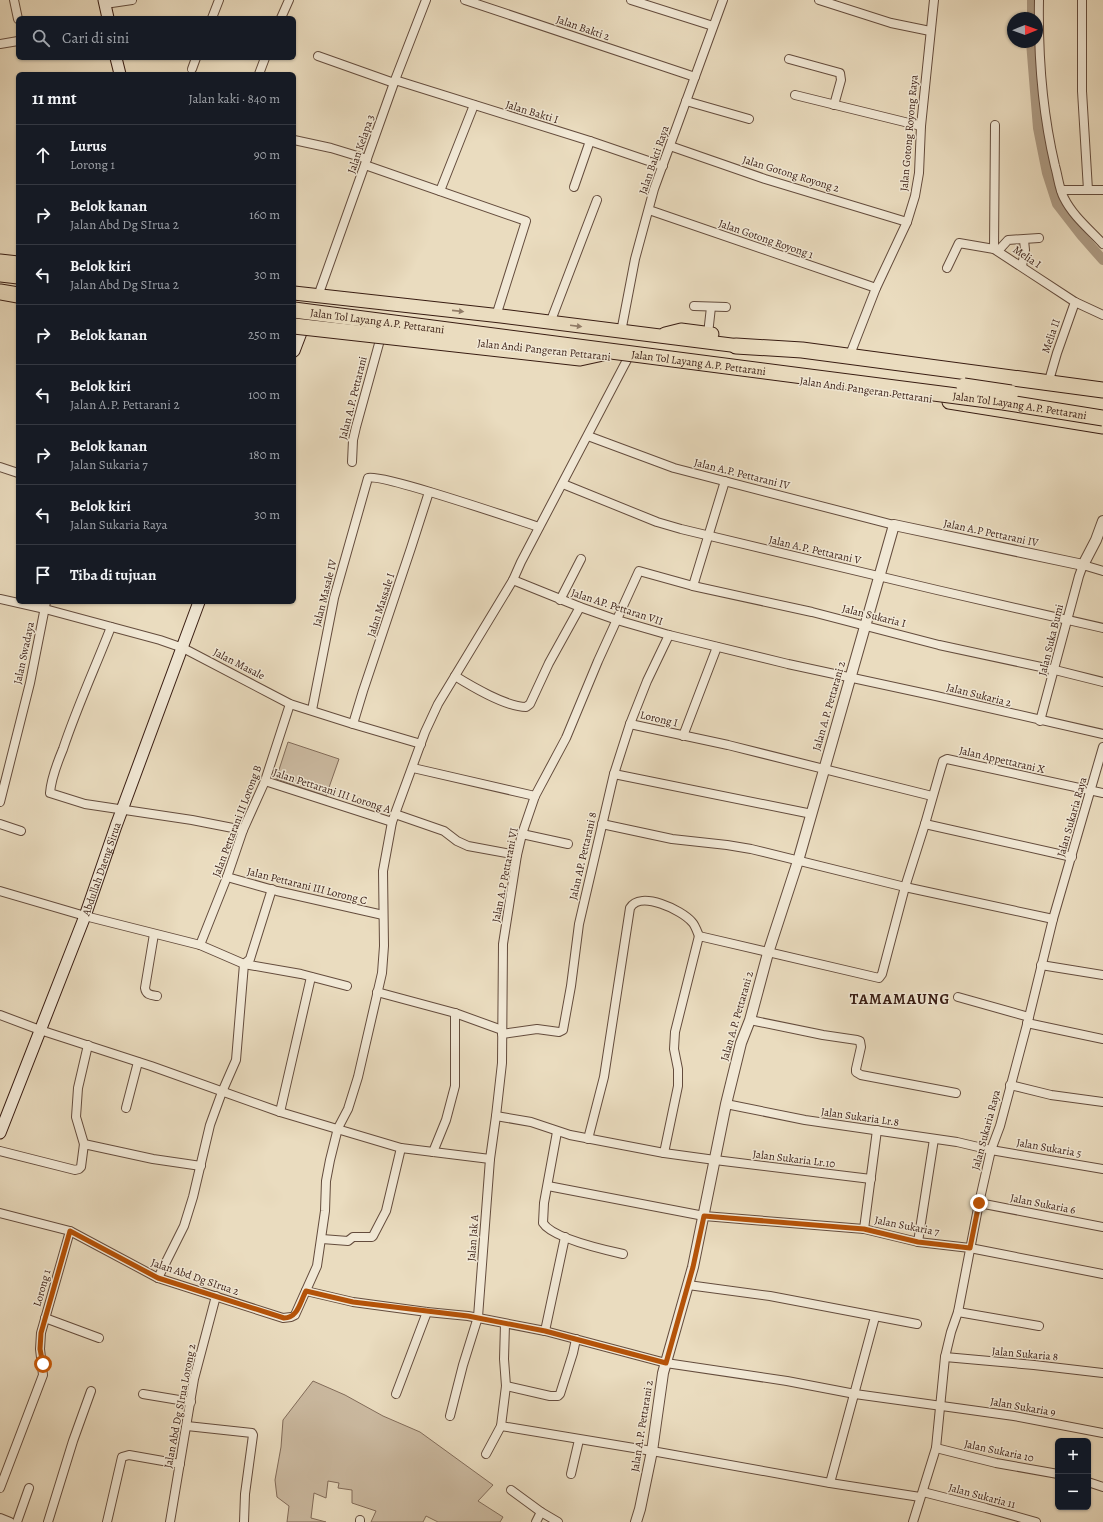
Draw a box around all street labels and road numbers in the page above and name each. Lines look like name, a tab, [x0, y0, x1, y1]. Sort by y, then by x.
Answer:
street label: Jalan Bakti 2	[554, 12, 612, 44]
street label: Jalan Gotong Royong Raya	[896, 73, 922, 192]
street label: Jalan Bakti I	[504, 97, 560, 127]
street label: Jalan Kelapa 3	[344, 113, 378, 175]
street label: Jalan Bakti Raya	[635, 123, 673, 196]
street label: Jalan Gotong Royong 2	[741, 152, 841, 196]
street label: Jalan Gotong Royong 1	[717, 216, 816, 262]
street label: Melia I	[1010, 242, 1044, 272]
street label: Jalan Tol Layang A.P. Pettarani	[309, 305, 445, 337]
street label: Melia II	[1038, 317, 1064, 355]
street label: Jalan Andi Pangeran Pettarani	[477, 336, 611, 364]
street label: Jalan Tol Layang A.P. Pettarani	[631, 346, 767, 379]
street label: Jalan A.P. Pettarani	[335, 355, 371, 441]
street label: Jalan Andi Pangeran Pettarani	[799, 373, 933, 407]
street label: Jalan Tol Layang A.P. Pettarani	[952, 388, 1088, 423]
street label: Jalan A.P. Pettarani IV	[693, 455, 792, 493]
street label: Jalan A.P Pettarani IV	[942, 516, 1040, 550]
street label: Jalan A.P. Pettarani V	[767, 532, 863, 568]
street label: Jalan Masale IV	[309, 558, 341, 628]
street label: Jalan Massale I	[364, 571, 398, 639]
street label: Jalan AP. Pettaran VII	[569, 585, 665, 629]
street label: Jalan Sukaria I	[841, 601, 907, 631]
street label: Jalan Suka Bumi	[1035, 603, 1067, 677]
street label: Jalan Swadaya	[10, 620, 38, 686]
street label: Jalan Masale	[211, 645, 267, 683]
street label: Jalan A.P. Pettarani 2	[809, 659, 849, 753]
street label: Jalan Sukaria 2	[945, 680, 1013, 710]
street label: Lorong I	[639, 707, 679, 731]
street label: Jalan Appettarani X	[958, 743, 1047, 777]
street label: Jalan Pettarani II Lorong B	[209, 763, 265, 879]
street label: Jalan Pettarani III Lorong A	[271, 765, 393, 817]
street label: Jalan Sukaria Raya	[1053, 774, 1091, 859]
street label: Jalan AP. Pettarani 8	[566, 811, 600, 901]
street label: Abdullah Daeng Sirua	[78, 819, 125, 918]
street label: Jalan A.P Pettarani VI	[488, 826, 522, 924]
street label: Jalan Pettarani III Lorong C	[245, 864, 369, 908]
street label: Jalan A.P. Pettarani 2	[717, 969, 757, 1063]
street label: Jalan Sukaria Raya	[968, 1087, 1004, 1172]
street label: Jalan Sukaria Lr.8	[820, 1104, 900, 1130]
street label: Jalan Sukaria 5	[1015, 1135, 1083, 1161]
street label: Jalan Sukaria Lr.10	[752, 1146, 836, 1172]
street label: Jalan Sukaria 6	[1009, 1190, 1077, 1218]
street label: Jalan Sukaria 7	[873, 1212, 941, 1240]
street label: Jalan Jak A	[464, 1214, 482, 1262]
street label: Jalan Abd Dg SIrua 2	[149, 1255, 241, 1299]
street label: Lorong 1	[30, 1267, 55, 1308]
street label: Jalan Abd Dg SIrua Lorong 2	[161, 1343, 199, 1469]
street label: Jalan Sukaria 8	[991, 1344, 1059, 1364]
street label: Jalan A.P. Pettarani 2	[627, 1379, 657, 1473]
street label: Jalan Sukaria 9	[989, 1394, 1057, 1420]
street label: Jalan Sukaria 10	[963, 1436, 1035, 1466]
street label: Jalan Sukaria 11	[947, 1480, 1017, 1512]

